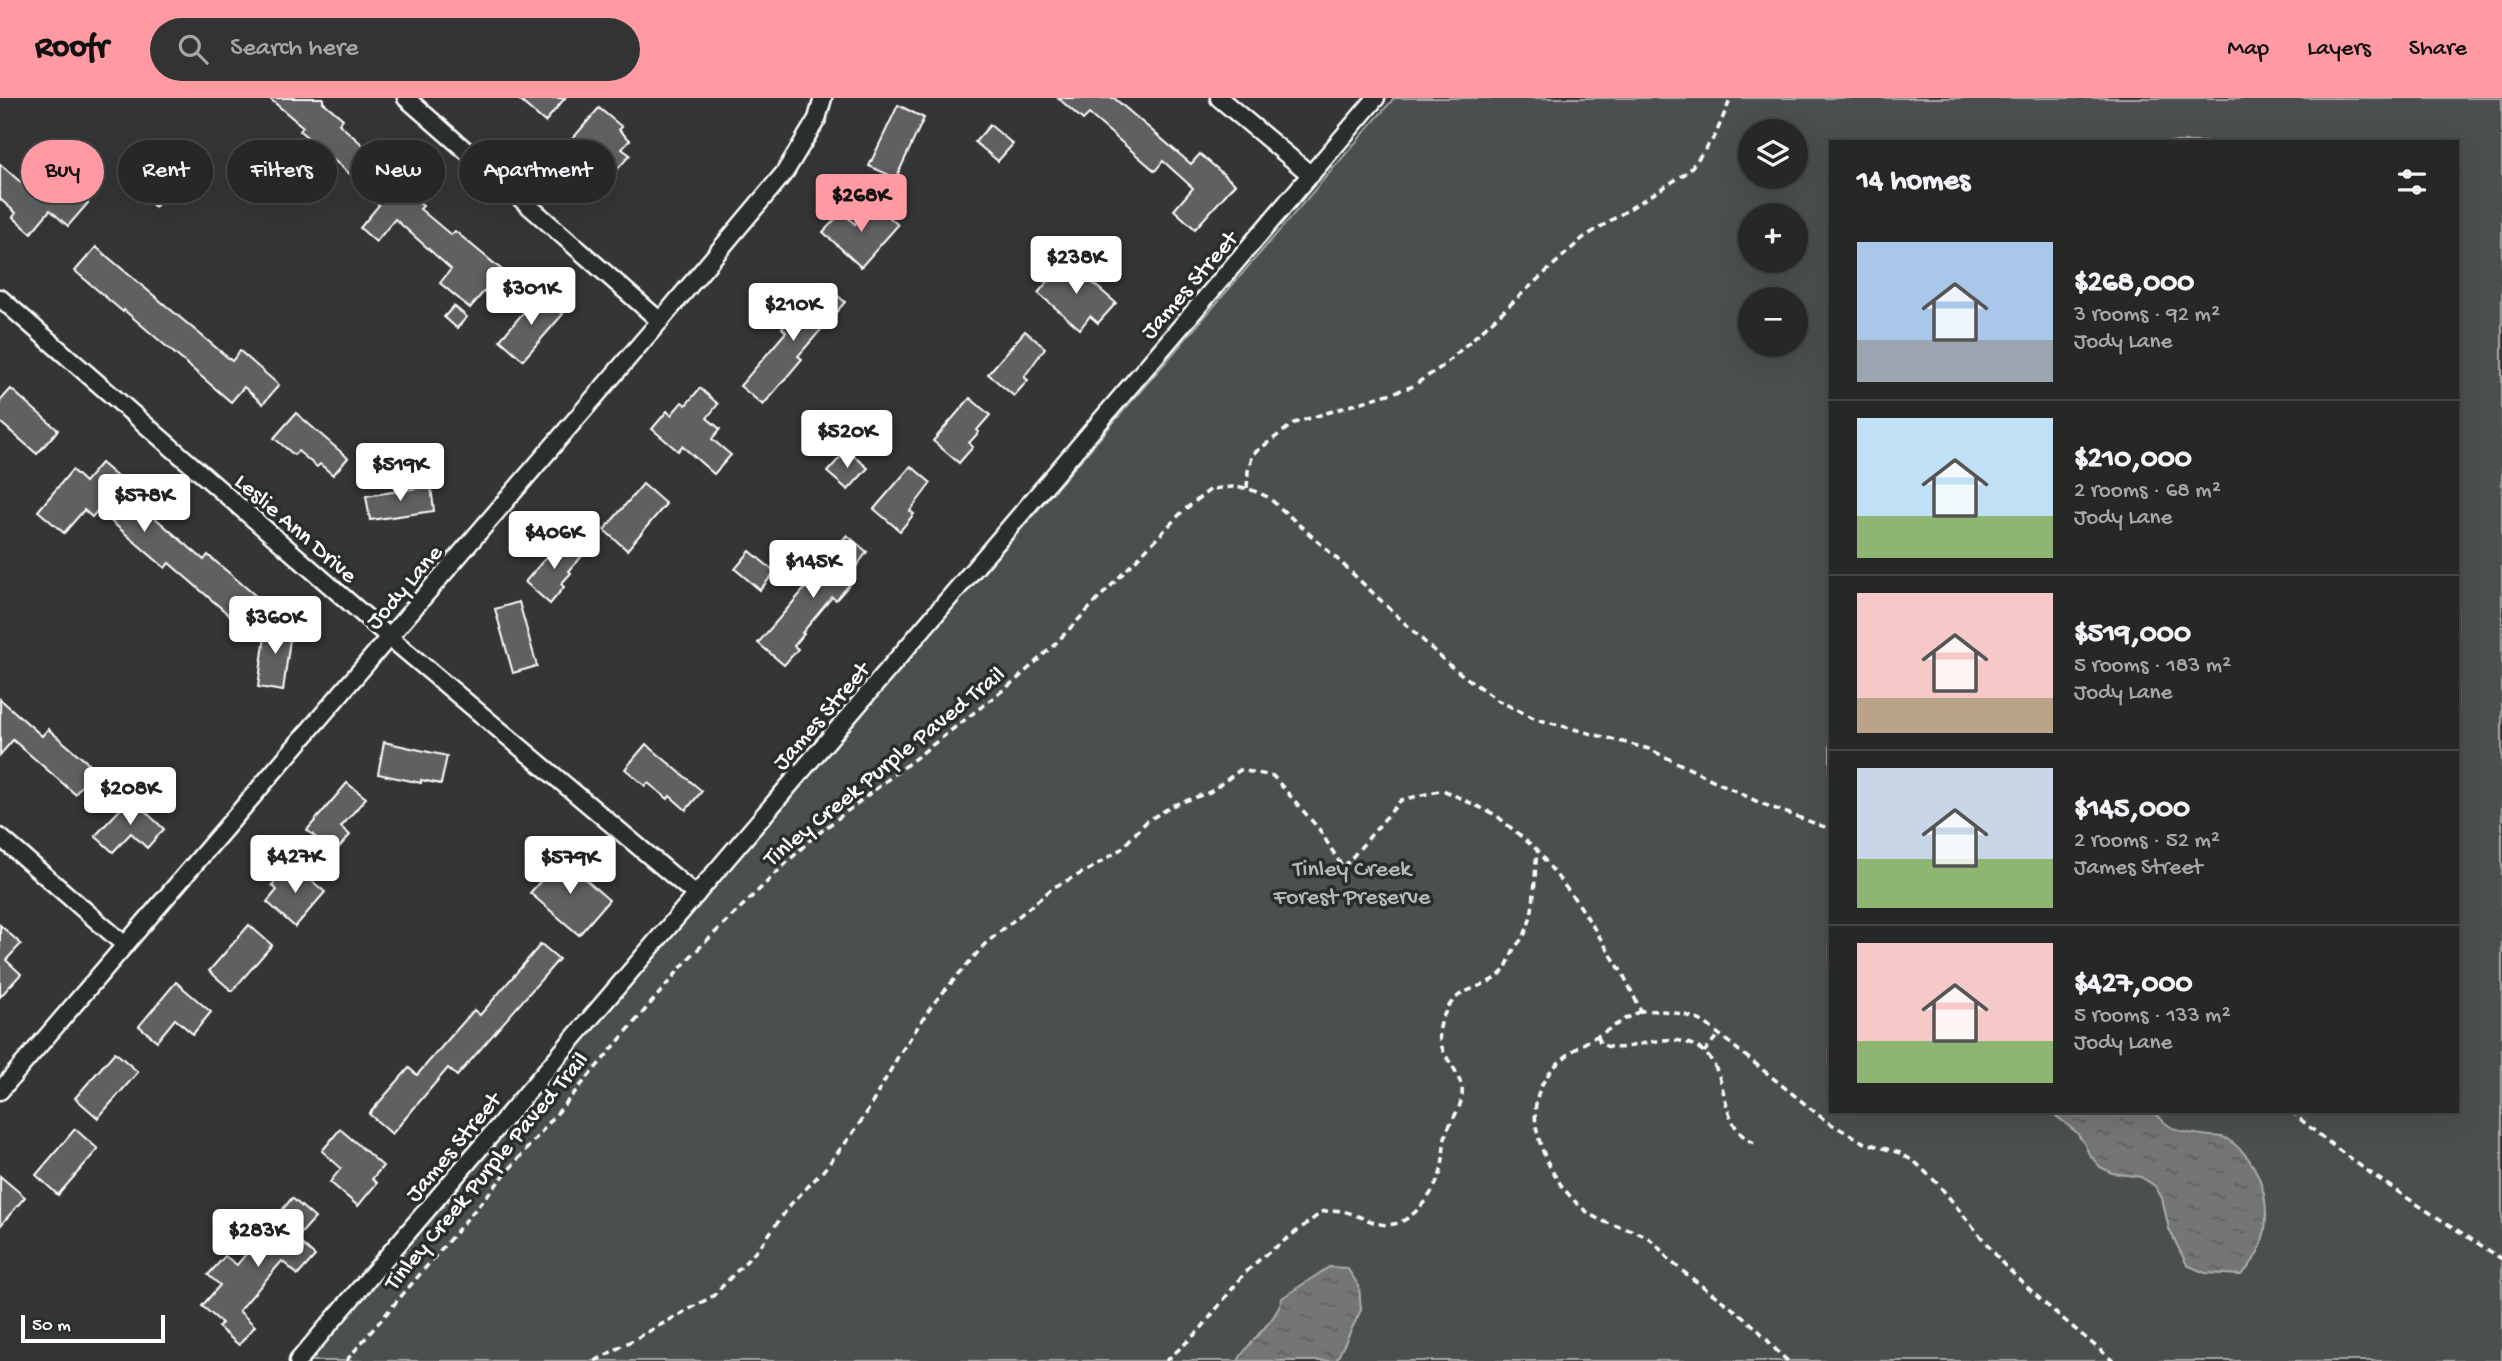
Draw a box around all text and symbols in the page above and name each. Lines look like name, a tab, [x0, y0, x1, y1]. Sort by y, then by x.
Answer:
search box	[150, 18, 640, 81]
text: Roofr	[35, 30, 108, 68]
icon: search	[174, 30, 212, 68]
text: Search here	[230, 34, 358, 65]
text: Map	[2227, 35, 2269, 64]
text: Layers	[2307, 35, 2371, 64]
text: Share	[2409, 35, 2467, 64]
map controls	[1738, 119, 1808, 357]
button: layers	[1738, 119, 1808, 189]
chip: Buy	[21, 140, 104, 203]
chip: Rent	[118, 140, 213, 203]
chip: Filters	[227, 140, 337, 203]
chip: New	[351, 140, 445, 203]
chip: Apartment	[459, 140, 616, 203]
icon: filters	[2393, 163, 2431, 201]
text: 14 homes	[1857, 165, 1970, 200]
pin: $268K	[812, 174, 910, 234]
text: $268K	[832, 183, 890, 210]
button: +	[1738, 203, 1808, 273]
street label: James Street	[1136, 225, 1247, 346]
pin: $238K	[1027, 236, 1125, 296]
text: $238K	[1047, 245, 1105, 272]
text: $268,000	[2074, 267, 2194, 302]
pin: $301K	[482, 268, 580, 327]
icon: home	[1913, 270, 1997, 354]
text: $301K	[502, 276, 560, 303]
pin: $210K	[744, 284, 842, 343]
button: −	[1738, 287, 1808, 357]
text: $210K	[765, 292, 821, 319]
text: 3 rooms · 92 m²	[2074, 302, 2220, 329]
text: Jody Lane	[2074, 329, 2172, 356]
pin: $520K	[798, 410, 896, 470]
text: $520K	[817, 419, 877, 446]
text: $210,000	[2074, 443, 2192, 478]
pin: $519K	[351, 444, 449, 503]
icon: home	[1913, 446, 1997, 530]
text: $519K	[372, 452, 428, 479]
street label: Leslie Ann Drive	[227, 468, 363, 591]
pin: $578K	[95, 474, 193, 534]
text: 2 rooms · 68 m²	[2074, 478, 2221, 505]
text: $578K	[114, 483, 174, 510]
text: Jody Lane	[2074, 505, 2172, 532]
pin: $406K	[505, 512, 603, 571]
text: $406K	[525, 520, 583, 547]
street label: Jody Lane	[361, 540, 451, 637]
pin: $145K	[764, 540, 862, 600]
text: $145K	[785, 549, 841, 576]
pin: $360K	[226, 596, 324, 656]
text: $360K	[245, 605, 305, 632]
text: $519,000	[2074, 618, 2191, 653]
icon: home	[1913, 621, 1997, 705]
text: 5 rooms · 183 m²	[2074, 653, 2231, 680]
street label: James Street	[768, 656, 879, 777]
street label: Tinley Creek Purple Paved Trail	[757, 661, 1012, 875]
text: Jody Lane	[2074, 680, 2172, 707]
pin: $208K	[81, 768, 179, 827]
text: $208K	[100, 776, 160, 803]
text: $145,000	[2074, 793, 2190, 828]
icon: home	[1913, 796, 1997, 880]
text: 2 rooms · 52 m²	[2074, 828, 2220, 855]
pin: $427K	[246, 836, 344, 895]
pin: $579K	[521, 836, 619, 896]
text: $427K	[266, 844, 324, 871]
text: $579K	[541, 845, 599, 872]
text: James Street	[2074, 855, 2202, 882]
park label: Tinley Creek Forest Preserve	[1273, 856, 1431, 913]
text: $427,000	[2074, 968, 2193, 1003]
icon: home	[1913, 971, 1997, 1055]
text: 5 rooms · 133 m²	[2074, 1003, 2231, 1030]
text: Jody Lane	[2074, 1030, 2172, 1057]
street label: Tinley Creek Purple Paved Trail	[378, 1047, 596, 1299]
street label: James Street	[401, 1086, 510, 1209]
pin: $283K	[209, 1210, 307, 1269]
text: $283K	[229, 1218, 287, 1245]
scale bar	[21, 1312, 164, 1344]
text: 50 m	[32, 1315, 71, 1338]

